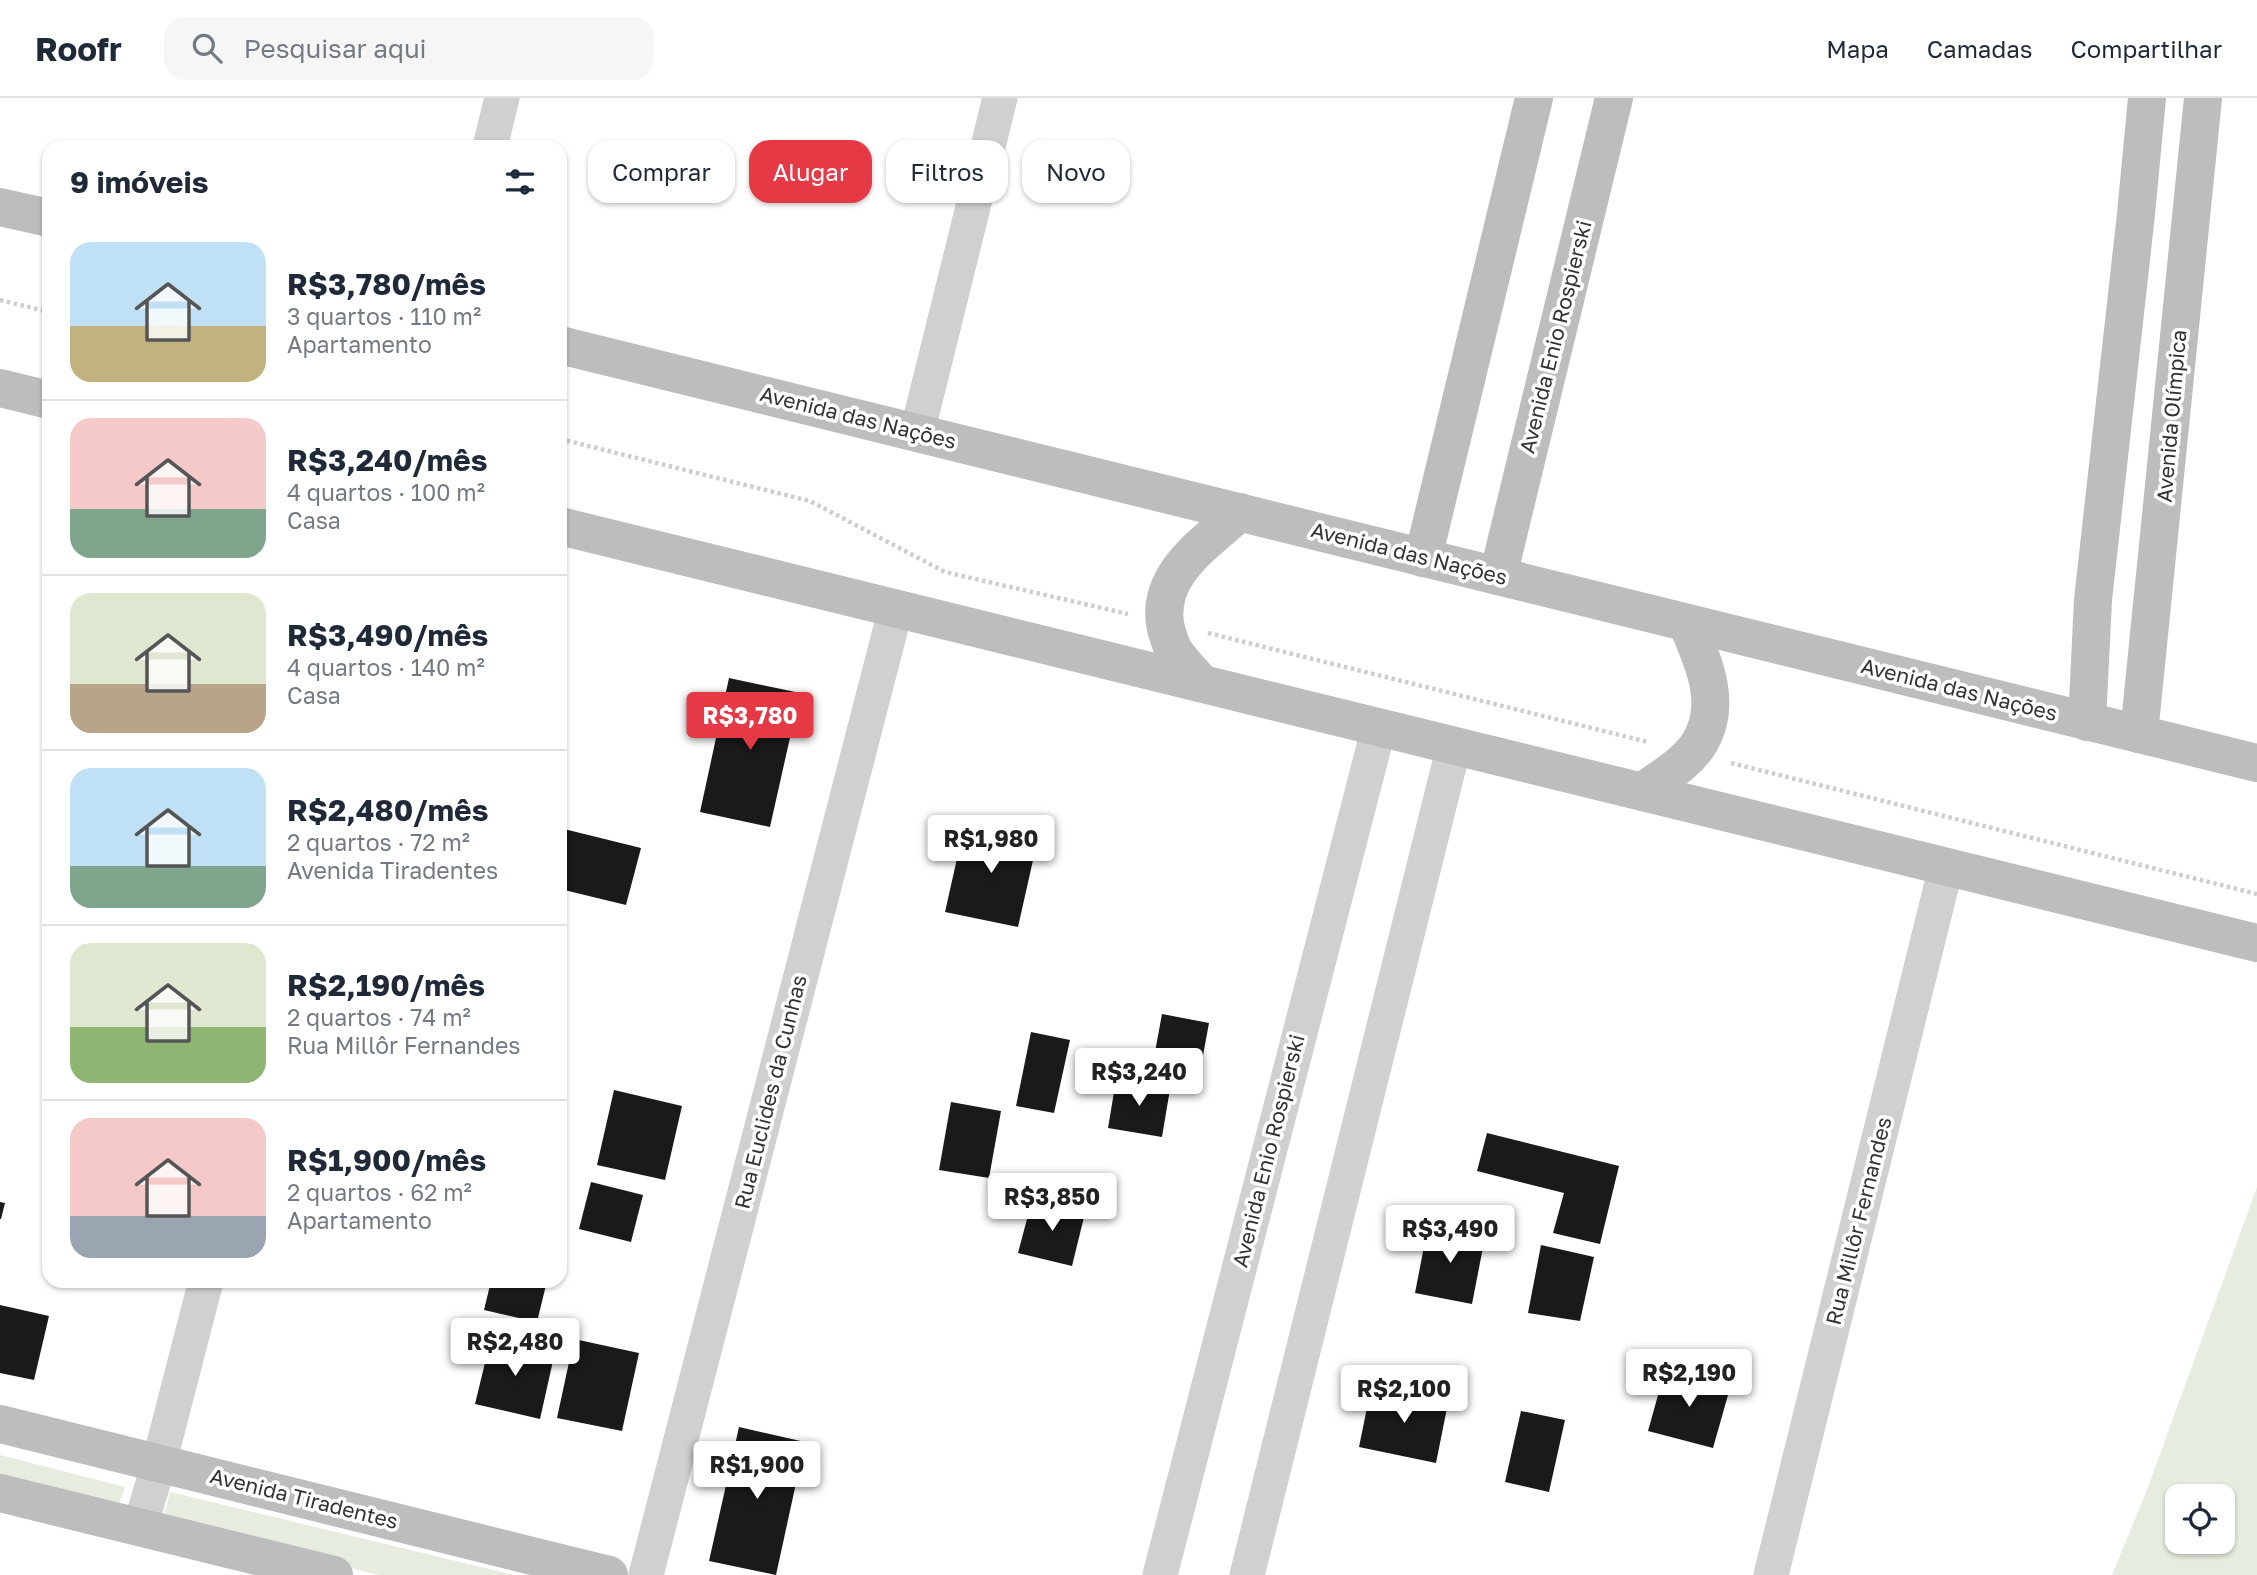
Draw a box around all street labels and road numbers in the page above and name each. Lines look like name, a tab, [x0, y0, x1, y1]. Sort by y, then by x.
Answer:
street label: Avenida Enio Rospierski	[1513, 217, 1597, 456]
street label: Avenida Olímpica	[2151, 328, 2192, 503]
street label: Avenida das Nações	[757, 380, 959, 454]
street label: Avenida das Nações	[1308, 516, 1510, 590]
street label: Avenida das Nações	[1858, 652, 2060, 726]
street label: Rua Euclides da Cunhas	[728, 972, 812, 1211]
street label: Avenida Enio Rospierski	[1226, 1031, 1310, 1270]
street label: Rua Millôr Fernandes	[1820, 1114, 1896, 1327]
street label: Avenida Tiradentes	[208, 1462, 401, 1534]

